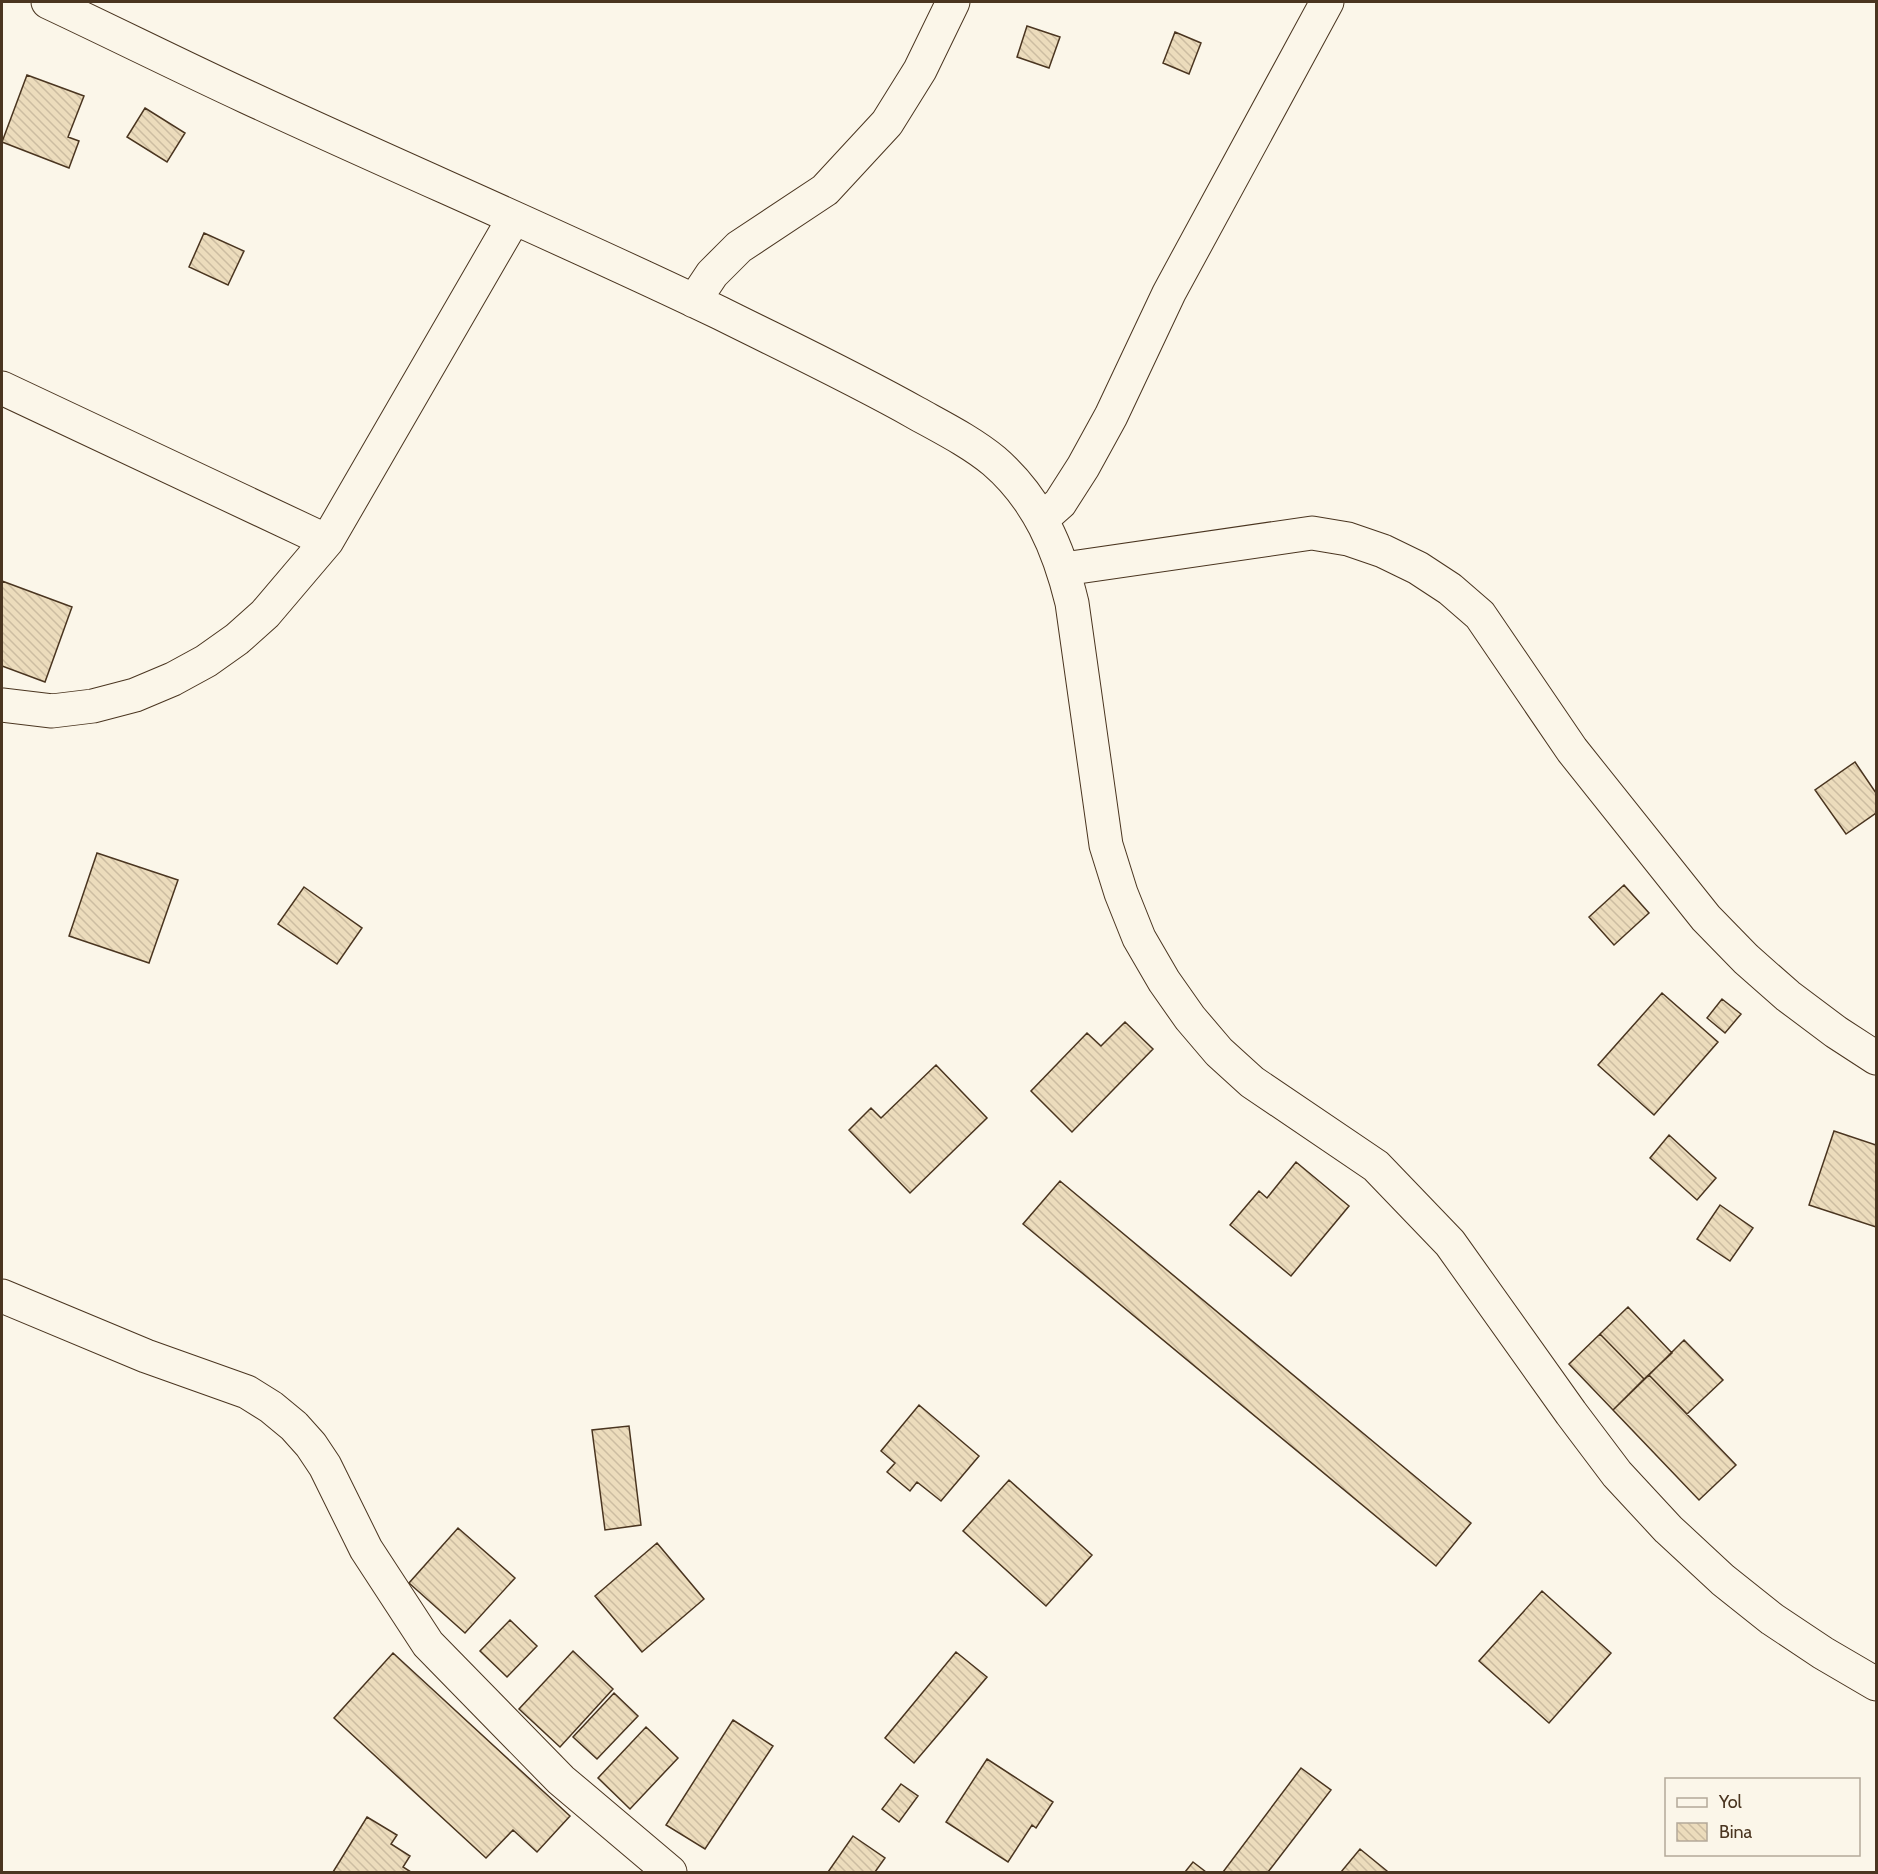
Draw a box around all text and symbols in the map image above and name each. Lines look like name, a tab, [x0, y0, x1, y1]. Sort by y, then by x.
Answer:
legend	[1665, 1778, 1860, 1856]
text: Yol	[1718, 1791, 1743, 1813]
text: Bina	[1719, 1821, 1753, 1843]

